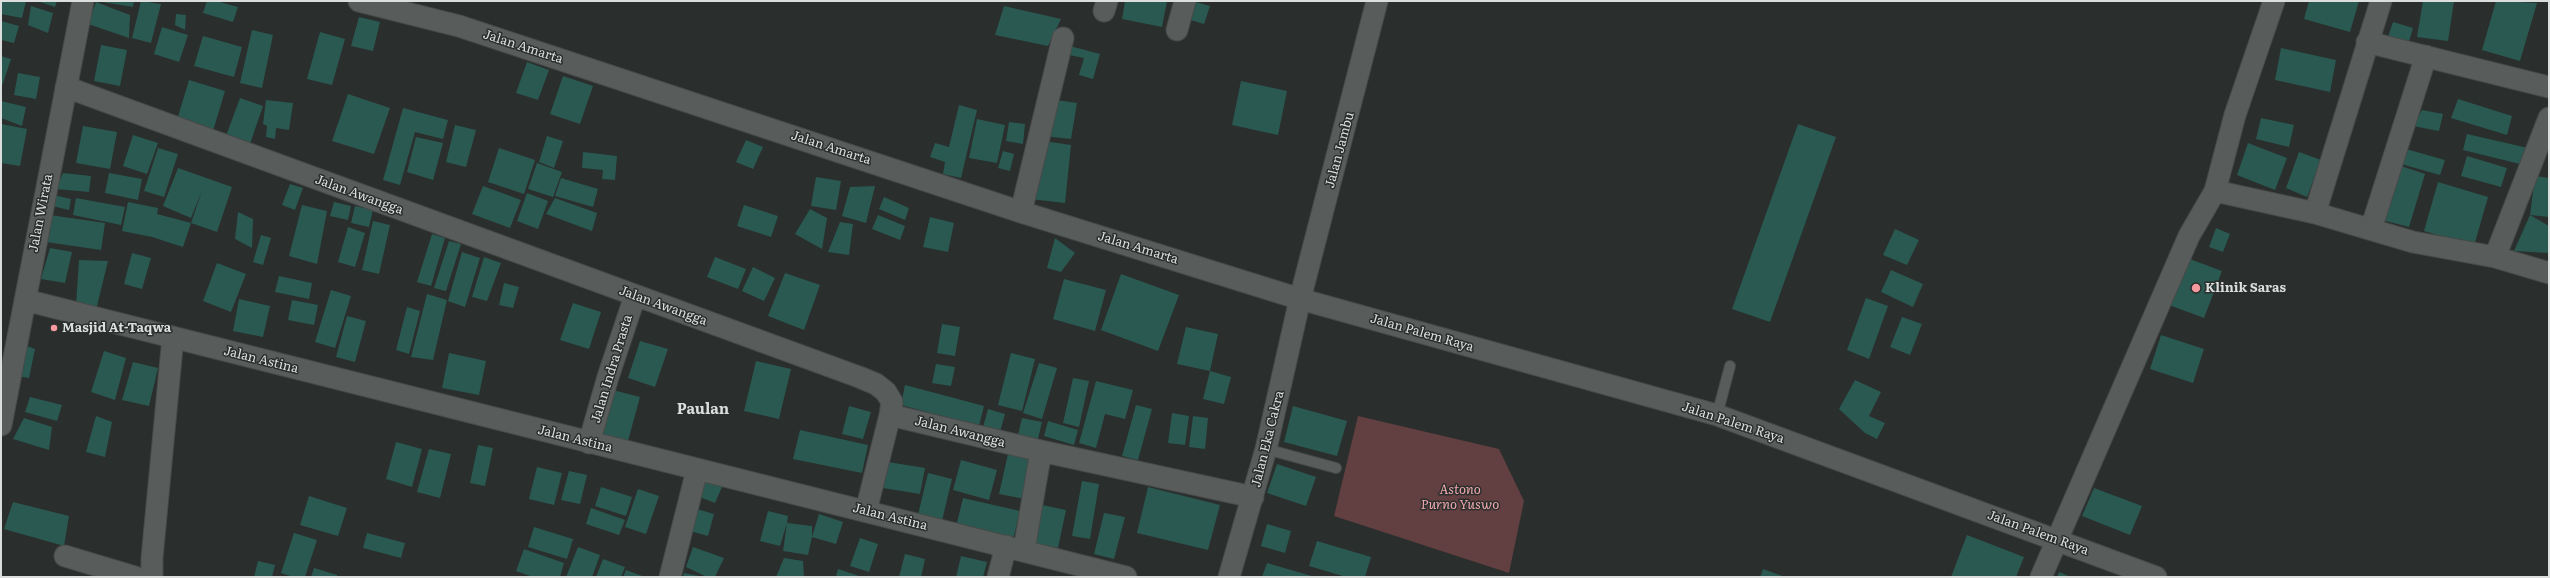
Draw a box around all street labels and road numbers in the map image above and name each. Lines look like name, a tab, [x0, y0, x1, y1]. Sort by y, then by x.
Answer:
street label: Jalan Amarta	[481, 27, 565, 67]
street label: Jalan Jambu	[1322, 110, 1358, 190]
street label: Jalan Amarta	[789, 128, 873, 168]
street label: Jalan Awangga	[313, 172, 405, 218]
street label: Jalan Wirata	[26, 173, 56, 253]
street label: Jalan Amarta	[1096, 228, 1180, 268]
street label: Jalan Awangga	[617, 283, 709, 329]
street label: Jalan Palem Raya	[1368, 311, 1476, 355]
street label: Jalan Indra Prasta	[588, 313, 636, 425]
street label: Jalan Astina	[222, 343, 300, 377]
street label: Jalan Eka Cakra	[1248, 389, 1288, 489]
street label: Jalan Palem Raya	[1680, 399, 1786, 447]
street label: Jalan Awangga	[913, 413, 1007, 451]
street label: Jalan Astina	[536, 422, 614, 456]
street label: Jalan Astina	[851, 500, 929, 534]
street label: Jalan Palem Raya	[1985, 507, 2091, 559]

